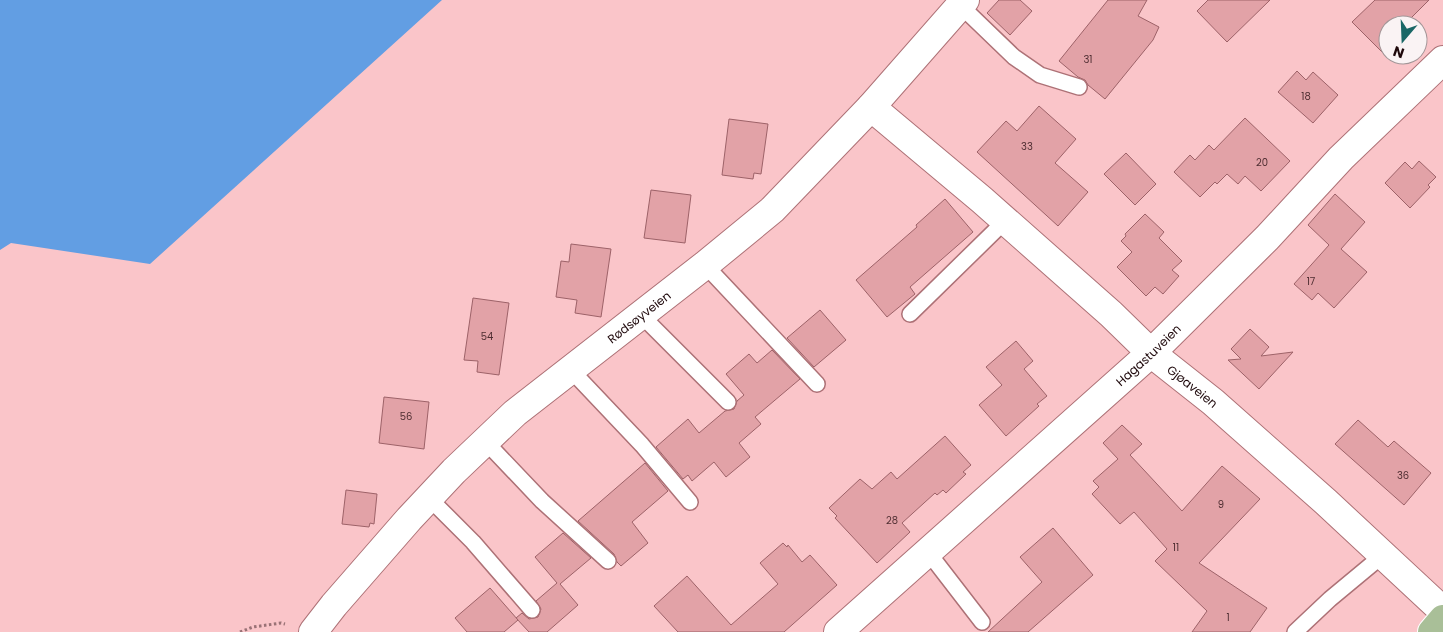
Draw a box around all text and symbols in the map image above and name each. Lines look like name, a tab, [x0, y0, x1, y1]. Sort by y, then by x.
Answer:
north arrow	[1378, 15, 1428, 65]
text: N	[1391, 41, 1407, 63]
house number: 31	[1083, 52, 1093, 67]
house number: 18	[1301, 89, 1311, 104]
house number: 33	[1021, 139, 1033, 154]
house number: 20	[1256, 155, 1268, 170]
house number: 17	[1307, 274, 1316, 289]
street label: Rødsøyveien	[603, 287, 674, 347]
street label: Hagastuveien	[1112, 320, 1184, 389]
house number: 54	[481, 329, 493, 344]
street label: Gjøaveien	[1164, 361, 1222, 411]
house number: 56	[400, 409, 412, 424]
house number: 36	[1397, 468, 1409, 483]
house number: 9	[1218, 497, 1224, 512]
house number: 28	[886, 513, 898, 528]
house number: 11	[1173, 540, 1179, 555]
house number: 1	[1226, 610, 1230, 625]

